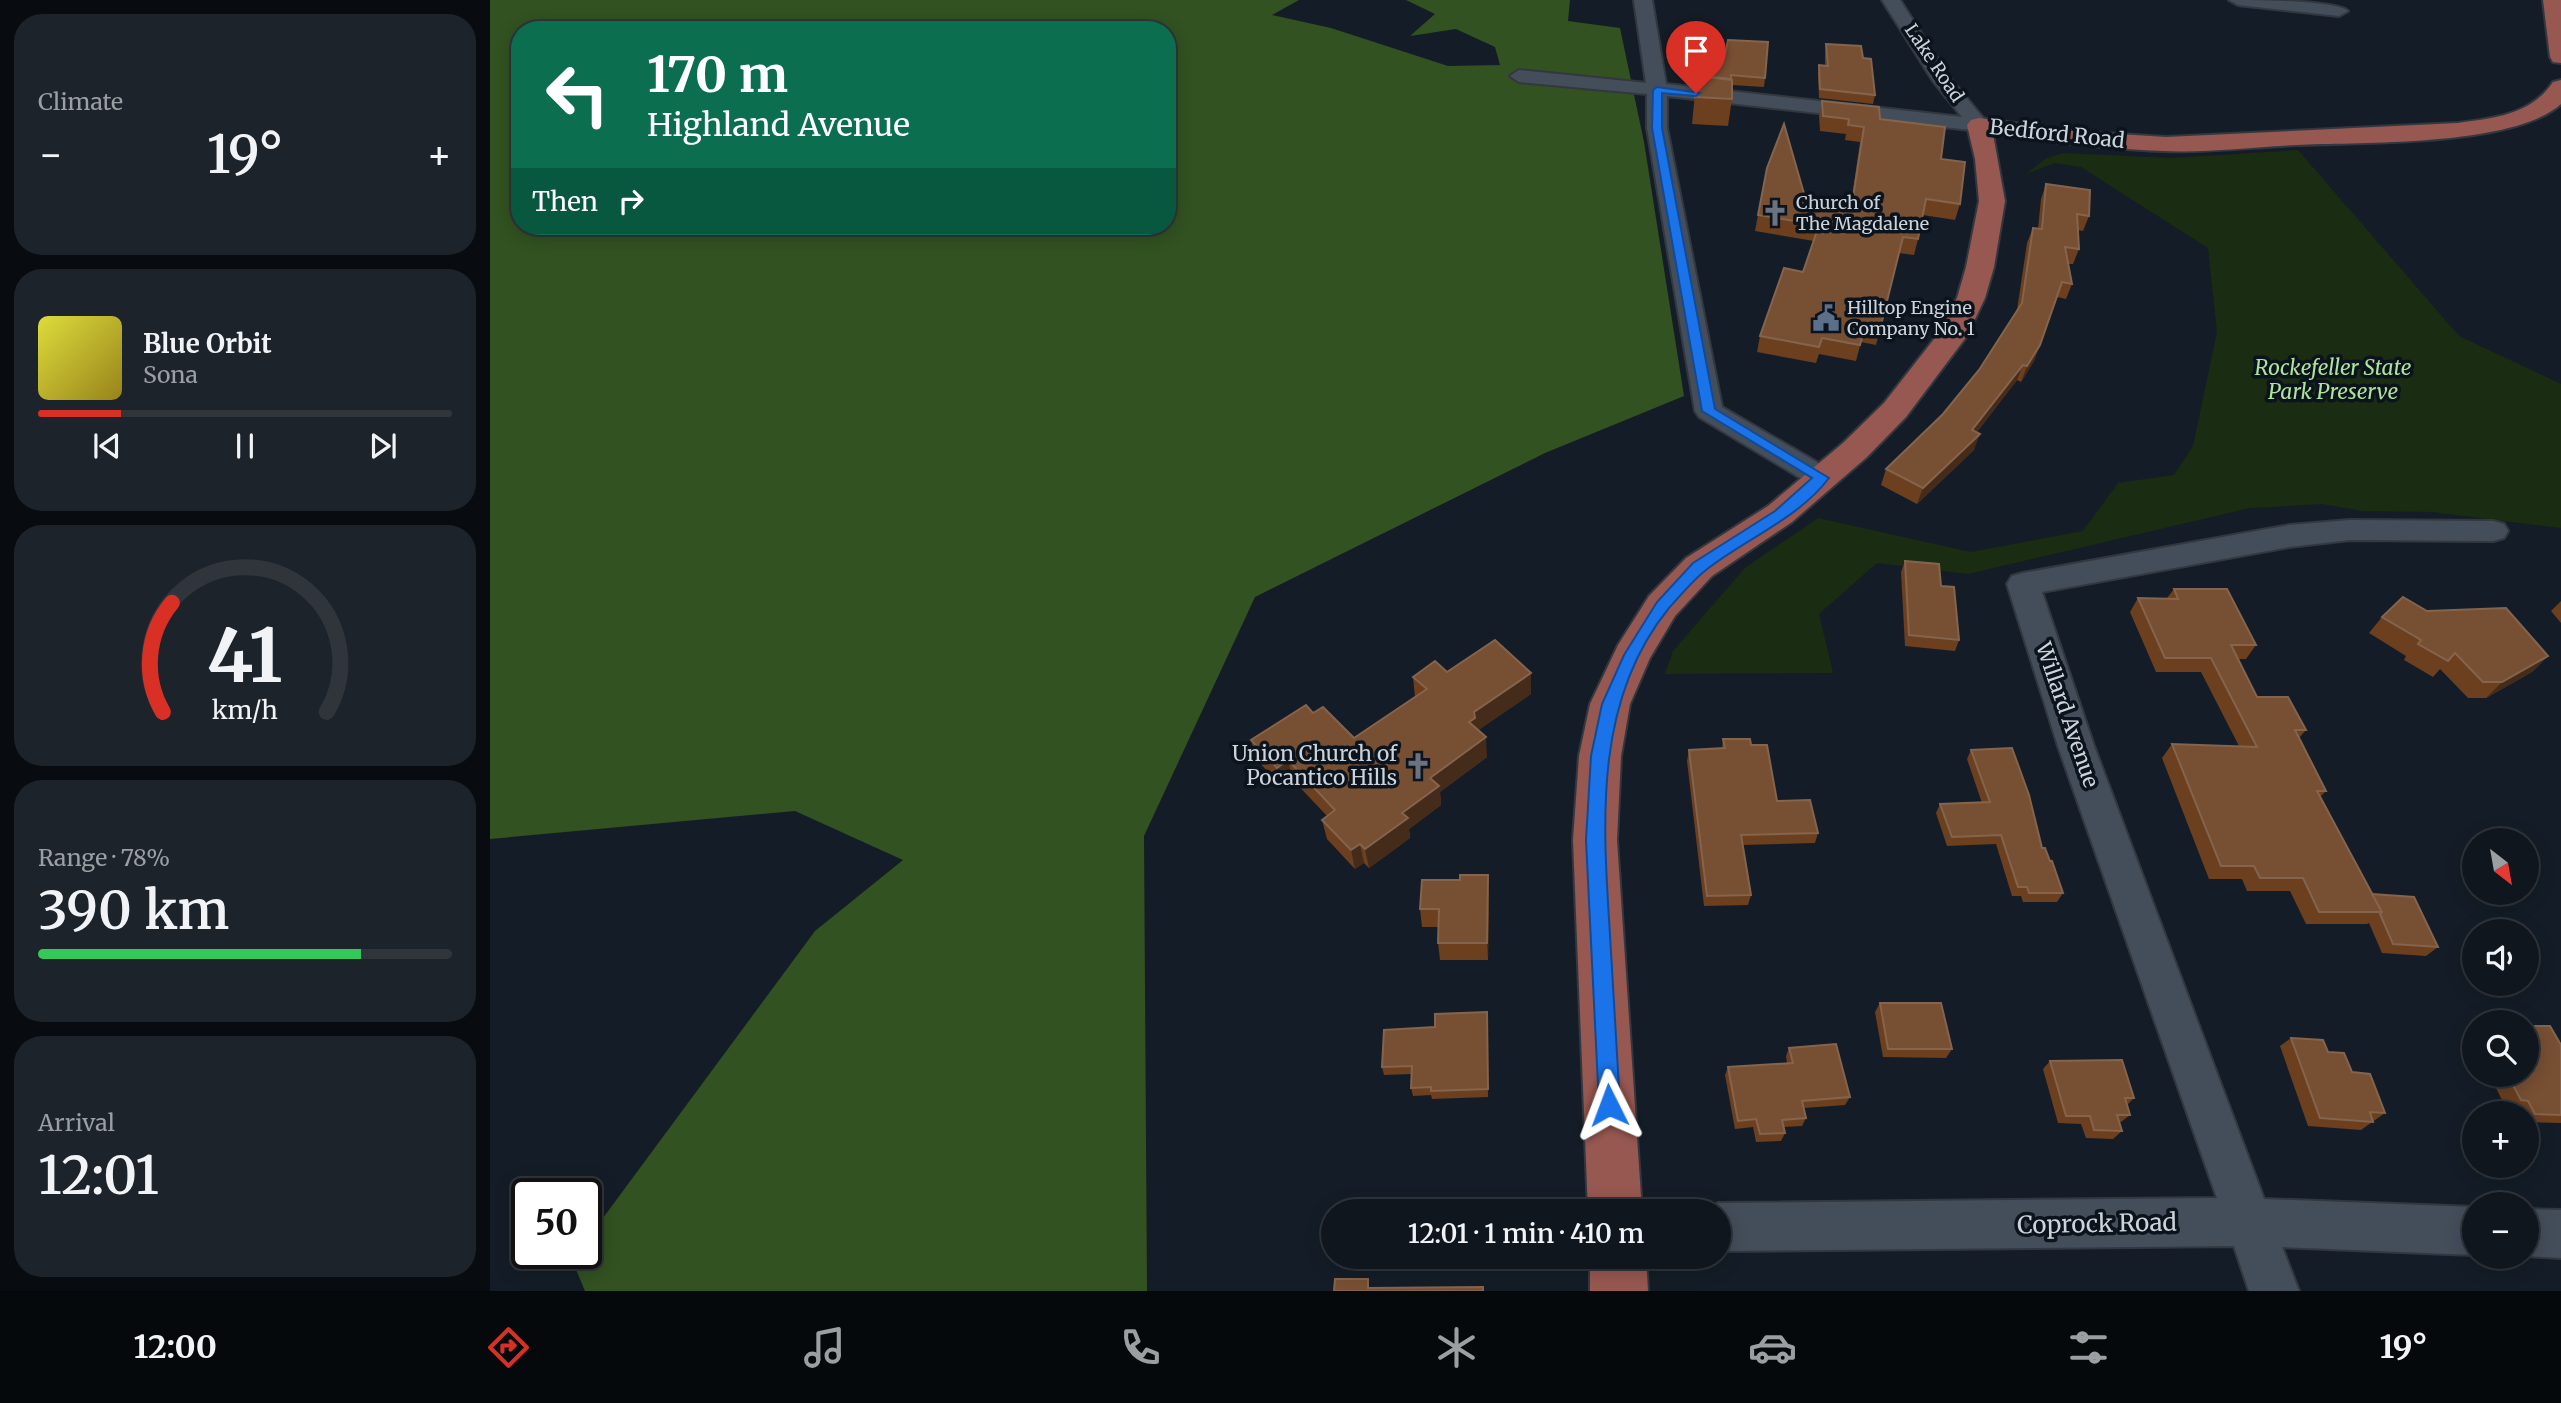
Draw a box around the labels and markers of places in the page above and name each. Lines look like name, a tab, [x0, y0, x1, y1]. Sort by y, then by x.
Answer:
pin	[1666, 21, 1726, 93]
place label: Church of The Magdalene	[1796, 191, 1929, 235]
church icon: Church of The Magdalene	[1760, 198, 1790, 228]
place label: Hilltop Engine Company No. 1	[1847, 296, 1975, 340]
public building icon: Hilltop Engine Company No. 1	[1811, 303, 1841, 333]
place label: Union Church of Pocantico Hills	[1232, 740, 1398, 791]
church icon: Union Church of Pocantico Hills	[1403, 751, 1433, 781]

